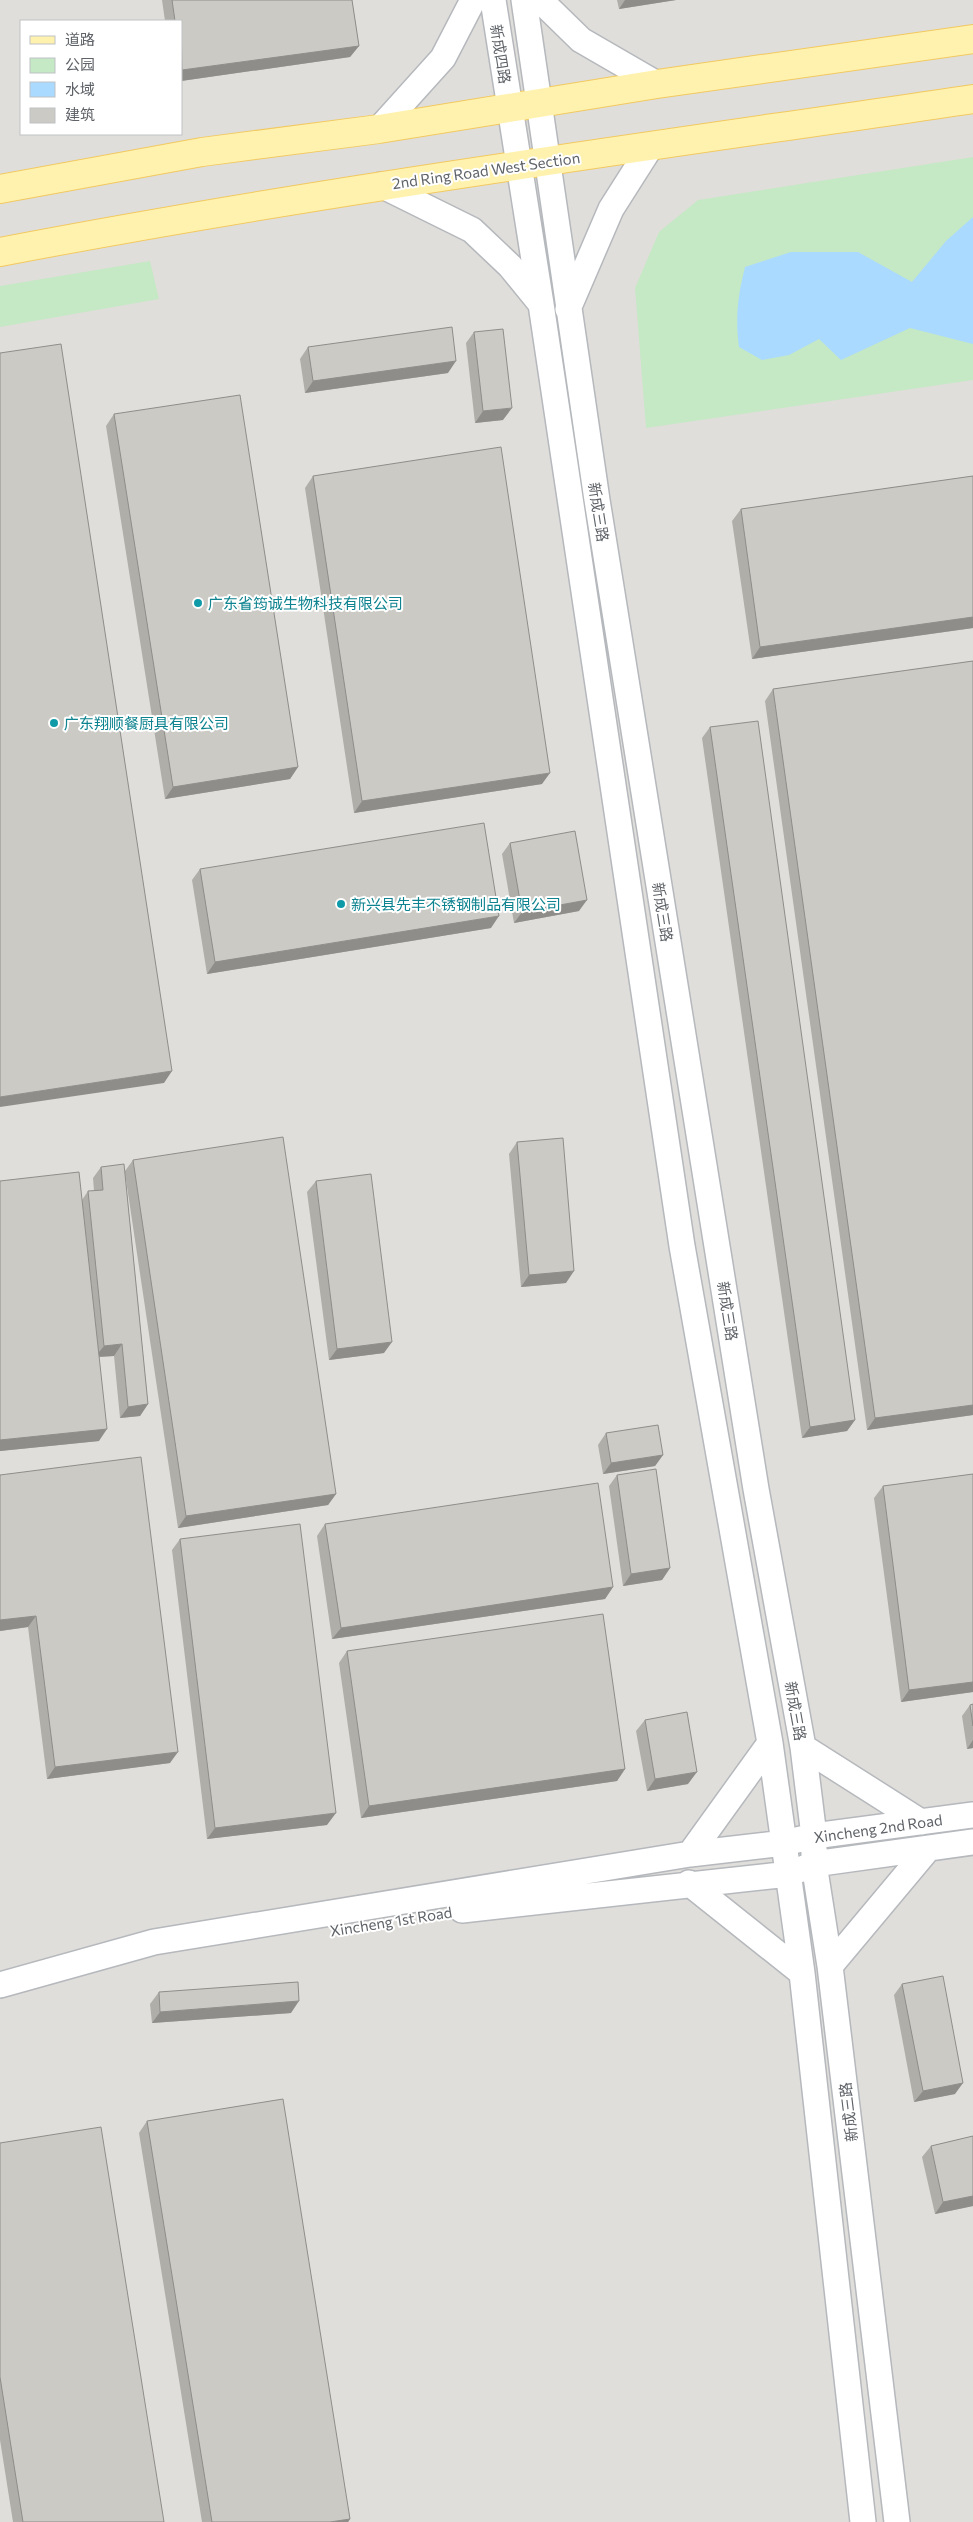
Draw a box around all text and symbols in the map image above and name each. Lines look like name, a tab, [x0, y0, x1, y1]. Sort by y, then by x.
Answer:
legend	[20, 20, 182, 135]
street label: 新成四路	[487, 23, 515, 85]
text: 道路	[65, 30, 95, 48]
text: 公园	[65, 55, 95, 73]
text: 水域	[65, 80, 95, 98]
text: 建筑	[65, 105, 95, 123]
street label: 2nd Ring Road West Section	[391, 148, 581, 192]
street label: 新成三路	[585, 481, 613, 543]
place label: 广东省筠诚生物科技有限公司	[208, 594, 403, 612]
marker: 广东省筠诚生物科技有限公司	[192, 597, 204, 609]
place label: 广东翔顺餐厨具有限公司	[64, 714, 229, 732]
marker: 广东翔顺餐厨具有限公司	[48, 717, 60, 729]
street label: 新成三路	[649, 881, 677, 943]
place label: 新兴县先丰不锈钢制品有限公司	[351, 895, 561, 913]
marker: 新兴县先丰不锈钢制品有限公司	[335, 898, 347, 910]
street label: 新成三路	[714, 1280, 742, 1342]
street label: 新成三路	[782, 1680, 810, 1742]
street label: Xincheng 2nd Road	[813, 1810, 943, 1846]
street label: Xincheng 1st Road	[329, 1902, 453, 1940]
street label: 新成三路	[835, 2081, 861, 2143]

